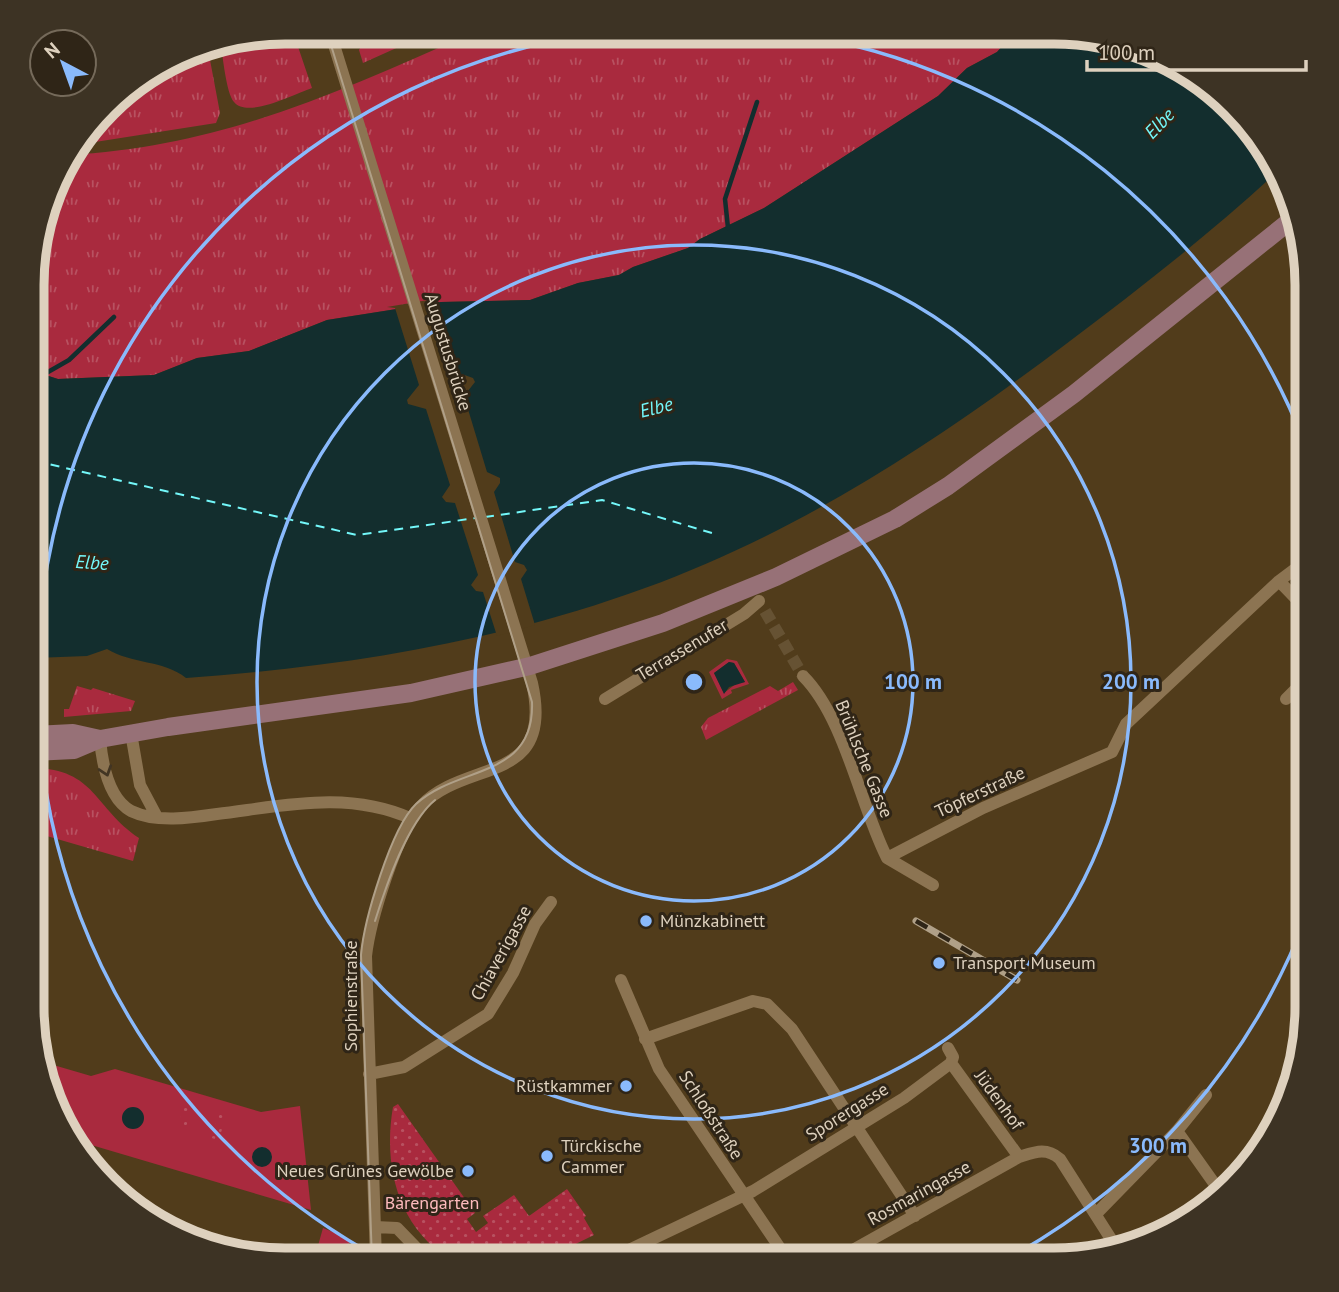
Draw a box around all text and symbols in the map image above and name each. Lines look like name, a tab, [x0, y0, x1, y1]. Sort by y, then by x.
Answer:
north arrow	[28, 28, 98, 98]
scale bar	[1087, 28, 1306, 72]
text: N	[39, 37, 64, 63]
text: 100 m	[1098, 39, 1155, 66]
water label: Elbe	[1139, 102, 1179, 143]
street label: Augustusbrücke	[420, 290, 477, 413]
water label: Elbe	[637, 391, 675, 423]
water label: Elbe	[75, 549, 110, 575]
street label: Terrassenufer	[632, 613, 732, 686]
text: 100 m	[884, 668, 942, 695]
text: 200 m	[1102, 668, 1160, 695]
centre of rings	[682, 670, 706, 694]
street label: Brühlsche Gasse	[830, 696, 899, 821]
street label: Töpferstraße	[931, 761, 1028, 822]
one-way arrow	[98, 765, 112, 777]
street label: Chiaverigasse	[465, 901, 536, 1004]
place label: Münzkabinett	[660, 909, 765, 932]
marker: Münzkabinett	[638, 913, 654, 929]
street label: Sophienstraße	[339, 940, 362, 1052]
place label: Transport Museum	[953, 951, 1096, 974]
marker: Transport Museum	[931, 955, 947, 971]
street label: Jüdenhof	[969, 1064, 1030, 1135]
street label: Schloßstraße	[674, 1066, 749, 1164]
place label: Rüstkammer	[516, 1074, 612, 1097]
street label: Sporergasse	[801, 1077, 892, 1146]
marker: Rüstkammer	[618, 1078, 634, 1094]
text: 300 m	[1129, 1132, 1187, 1159]
place label: Türckische Cammer	[561, 1134, 642, 1178]
marker: Türckische Cammer	[539, 1148, 555, 1164]
street label: Rosmaringasse	[863, 1155, 974, 1230]
place label: Neues Grünes Gewölbe	[277, 1159, 454, 1182]
marker: Neues Grünes Gewölbe	[460, 1163, 476, 1179]
park label: Bärengarten	[385, 1191, 479, 1214]

